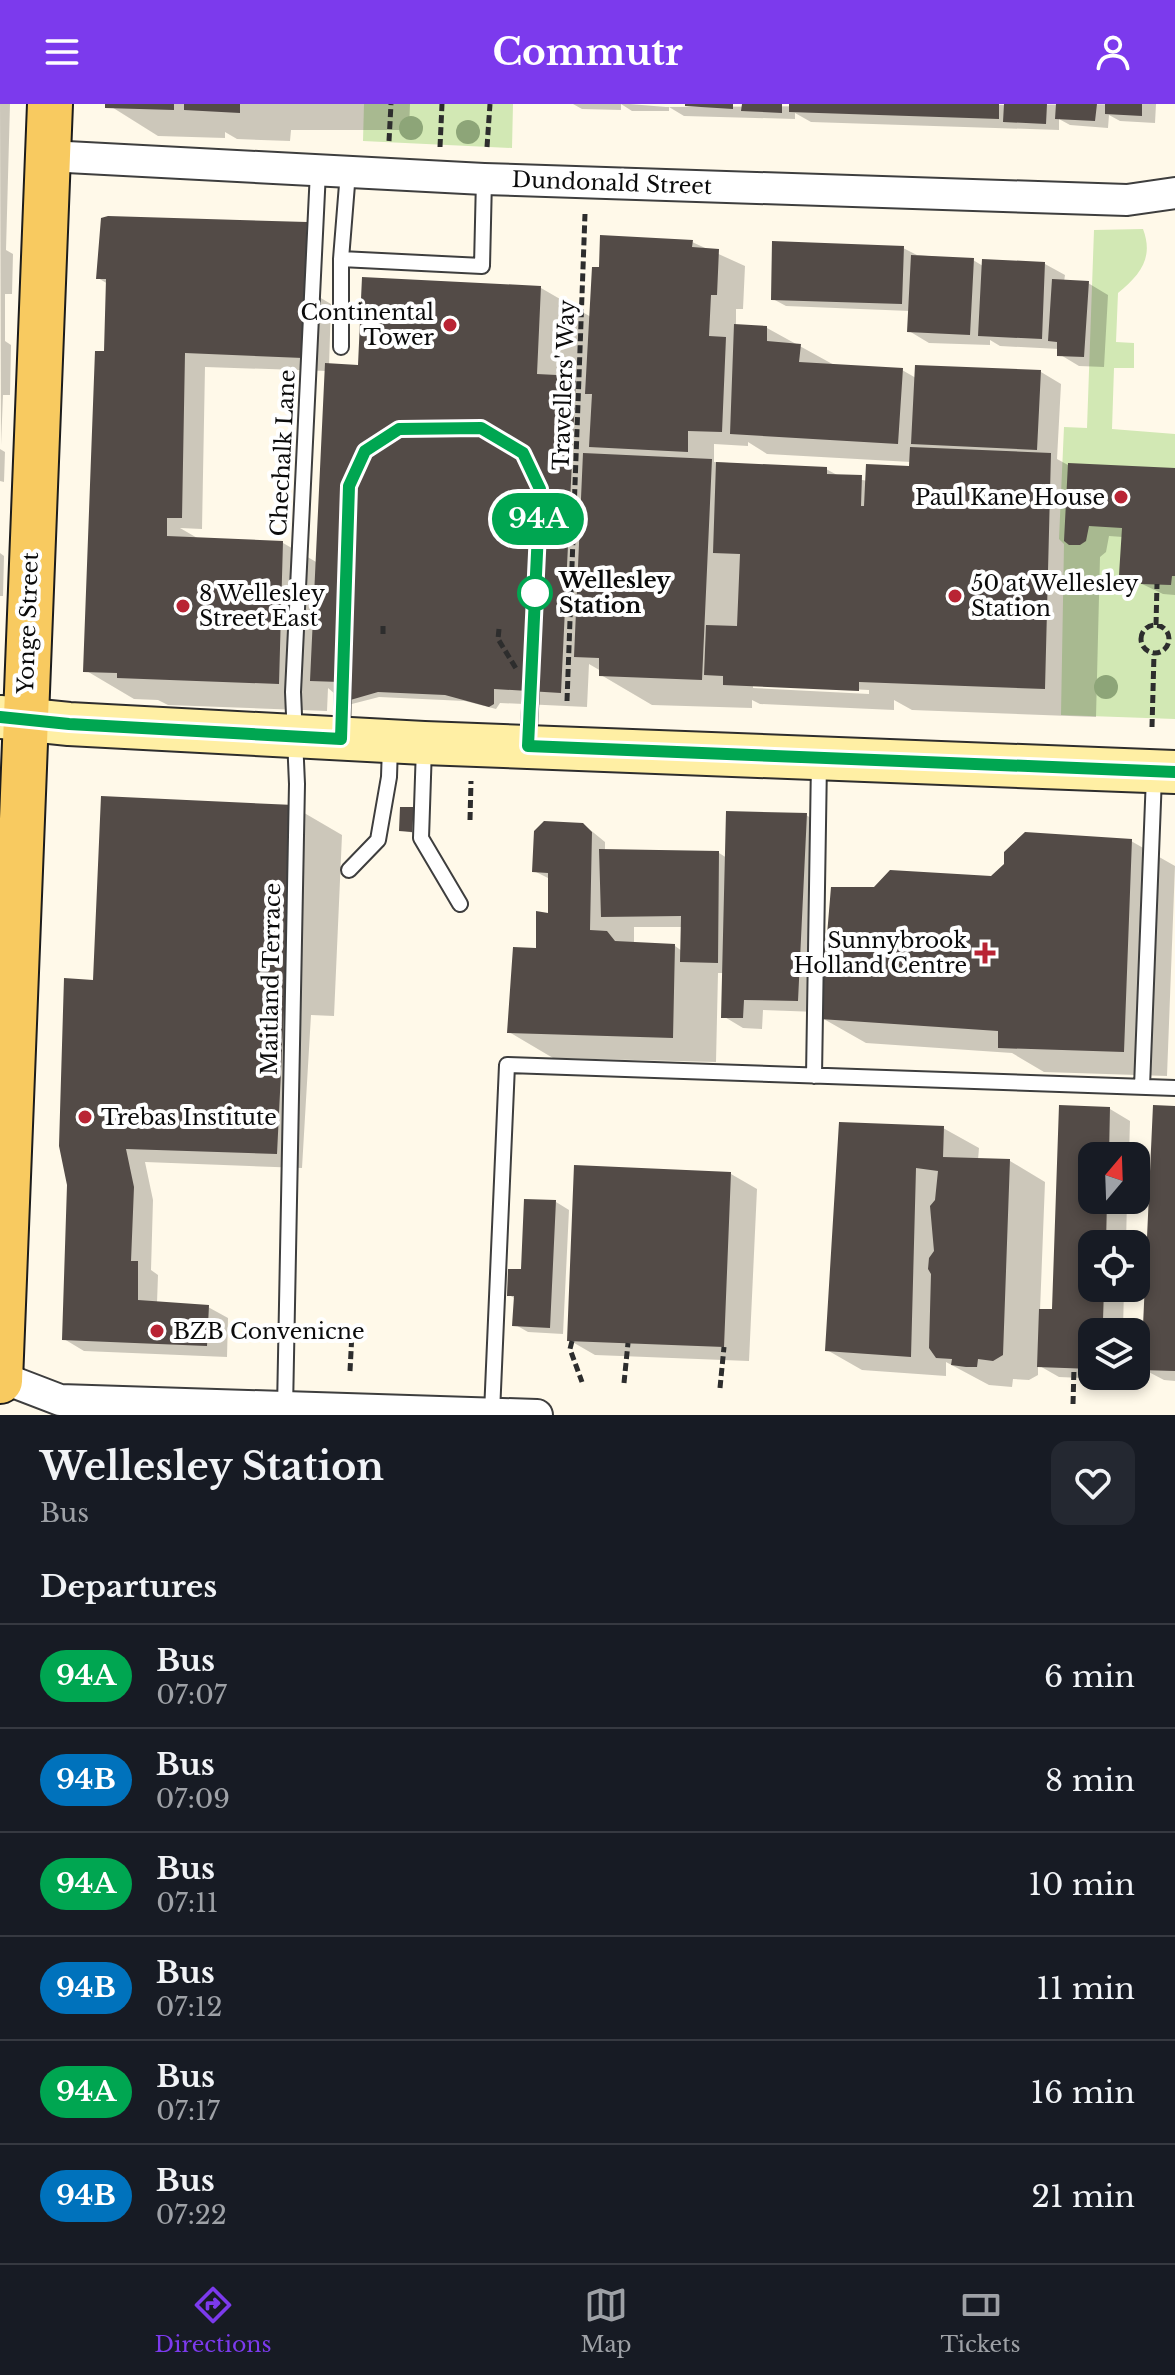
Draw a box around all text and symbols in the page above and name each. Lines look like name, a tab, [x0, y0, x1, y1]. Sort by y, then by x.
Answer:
icon: menu	[40, 30, 84, 74]
text: Commutr	[492, 30, 683, 75]
icon: person	[1091, 30, 1135, 74]
street label: Dundonald Street	[511, 166, 713, 200]
place label: Continental Tower	[300, 299, 434, 351]
street label: Travellers' Way	[548, 299, 580, 471]
marker: Continental Tower	[441, 316, 459, 334]
street label: Chechalk Lane	[265, 369, 301, 537]
place label: Paul Kane House	[915, 484, 1105, 511]
marker: Paul Kane House	[1112, 488, 1130, 506]
line badge: 94A	[492, 493, 584, 545]
text: 94A	[508, 501, 568, 536]
street label: Yonge Street	[12, 551, 44, 695]
place label: Wellesley Station	[558, 567, 671, 619]
place label: 50 at Wellesley Station	[971, 570, 1139, 622]
marker: Wellesley Station	[518, 576, 552, 610]
place label: 8 Wellesley Street East	[199, 580, 325, 632]
marker: 50 at Wellesley Station	[946, 587, 964, 605]
marker: 8 Wellesley Street East	[174, 597, 192, 615]
street label: Maitland Terrace	[256, 883, 286, 1075]
place label: Sunnybrook Holland Centre	[793, 927, 967, 979]
marker: Sunnybrook Holland Centre	[974, 942, 996, 964]
place label: Trebas Institute	[101, 1104, 277, 1131]
marker: Trebas Institute	[76, 1108, 94, 1126]
north arrow	[1078, 1142, 1150, 1214]
map controls	[1078, 1142, 1150, 1390]
button: locate	[1078, 1230, 1150, 1302]
place label: BZB Convenicne	[173, 1318, 365, 1345]
button: layers	[1078, 1318, 1150, 1390]
marker: BZB Convenicne	[148, 1322, 166, 1340]
button: heart	[1051, 1441, 1135, 1525]
text: Wellesley Station	[40, 1443, 384, 1490]
text: Bus	[40, 1497, 89, 1529]
text: Departures	[40, 1568, 217, 1605]
text: Bus	[156, 1642, 215, 1679]
text: 94A	[56, 1658, 116, 1693]
text: 6 min	[1044, 1658, 1135, 1695]
text: 07:07	[156, 1679, 227, 1711]
text: Bus	[156, 1746, 215, 1783]
text: 94B	[56, 1762, 116, 1797]
text: 8 min	[1045, 1762, 1135, 1799]
text: 07:09	[156, 1783, 230, 1815]
text: Bus	[156, 1850, 215, 1887]
text: 94A	[56, 1866, 116, 1901]
text: 10 min	[1029, 1866, 1135, 1903]
text: 07:11	[156, 1887, 218, 1919]
text: Bus	[156, 1954, 215, 1991]
text: 94B	[56, 1970, 116, 2005]
text: 11 min	[1037, 1970, 1135, 2007]
text: 07:12	[156, 1991, 222, 2023]
text: Bus	[156, 2058, 215, 2095]
text: 94A	[56, 2074, 116, 2109]
text: 16 min	[1031, 2074, 1135, 2111]
text: 07:17	[156, 2095, 220, 2127]
text: Bus	[156, 2162, 215, 2199]
text: 94B	[56, 2178, 116, 2213]
text: 21 min	[1031, 2178, 1135, 2215]
text: 07:22	[156, 2199, 227, 2231]
tab: Directions	[155, 2283, 271, 2358]
tab: Map	[580, 2283, 632, 2358]
tab: Tickets	[941, 2283, 1021, 2358]

